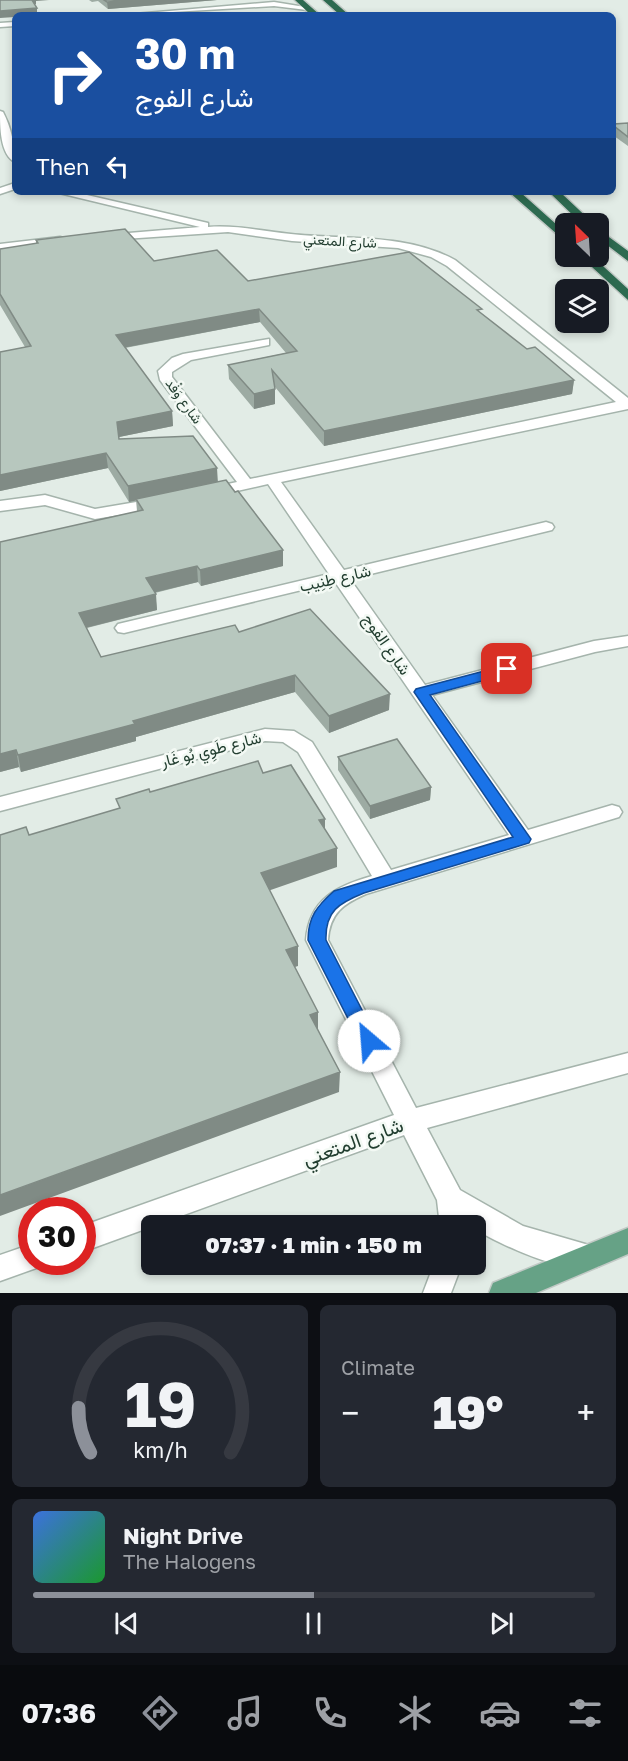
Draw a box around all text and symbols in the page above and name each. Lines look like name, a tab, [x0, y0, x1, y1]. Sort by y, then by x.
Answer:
text: 30 m	[135, 28, 235, 78]
icon: right	[36, 36, 114, 114]
text: شارع الفوج	[135, 81, 254, 113]
icon: left	[101, 150, 134, 183]
text: Then	[36, 153, 89, 180]
north arrow	[555, 213, 609, 267]
map controls	[555, 213, 609, 333]
street label: شارع المتعني	[303, 230, 377, 255]
button: layers	[555, 279, 609, 333]
street label: شارع وَفْد	[160, 374, 207, 428]
street label: شارع طِنِيب	[297, 560, 373, 598]
street label: شارع الفوج	[357, 609, 415, 680]
pin	[481, 643, 532, 694]
icon: arrive	[490, 652, 523, 685]
street label: شارع طَوِي بُو غَار	[158, 727, 264, 775]
position arrow	[337, 1009, 401, 1073]
street label: شارع المتعني	[299, 1112, 408, 1176]
speed limit sign: 30	[18, 1197, 96, 1275]
text: 07:37 · 1 min · 150 m	[205, 1231, 422, 1258]
text: Climate	[341, 1355, 415, 1379]
text: 19	[124, 1366, 196, 1441]
text: 19°	[433, 1385, 503, 1439]
text: −	[341, 1393, 359, 1432]
text: +	[577, 1393, 595, 1432]
text: km/h	[133, 1437, 187, 1463]
text: Night Drive	[123, 1522, 243, 1549]
text: The Halogens	[123, 1549, 256, 1573]
icon: previous	[110, 1607, 143, 1640]
icon: pause	[297, 1607, 330, 1640]
icon: next	[485, 1607, 518, 1640]
icon: directions	[139, 1692, 181, 1734]
icon: music	[224, 1692, 266, 1734]
icon: phone	[309, 1692, 351, 1734]
icon: climate	[394, 1692, 436, 1734]
icon: car	[479, 1692, 521, 1734]
icon: filters	[564, 1692, 606, 1734]
text: 07:36	[22, 1697, 96, 1729]

